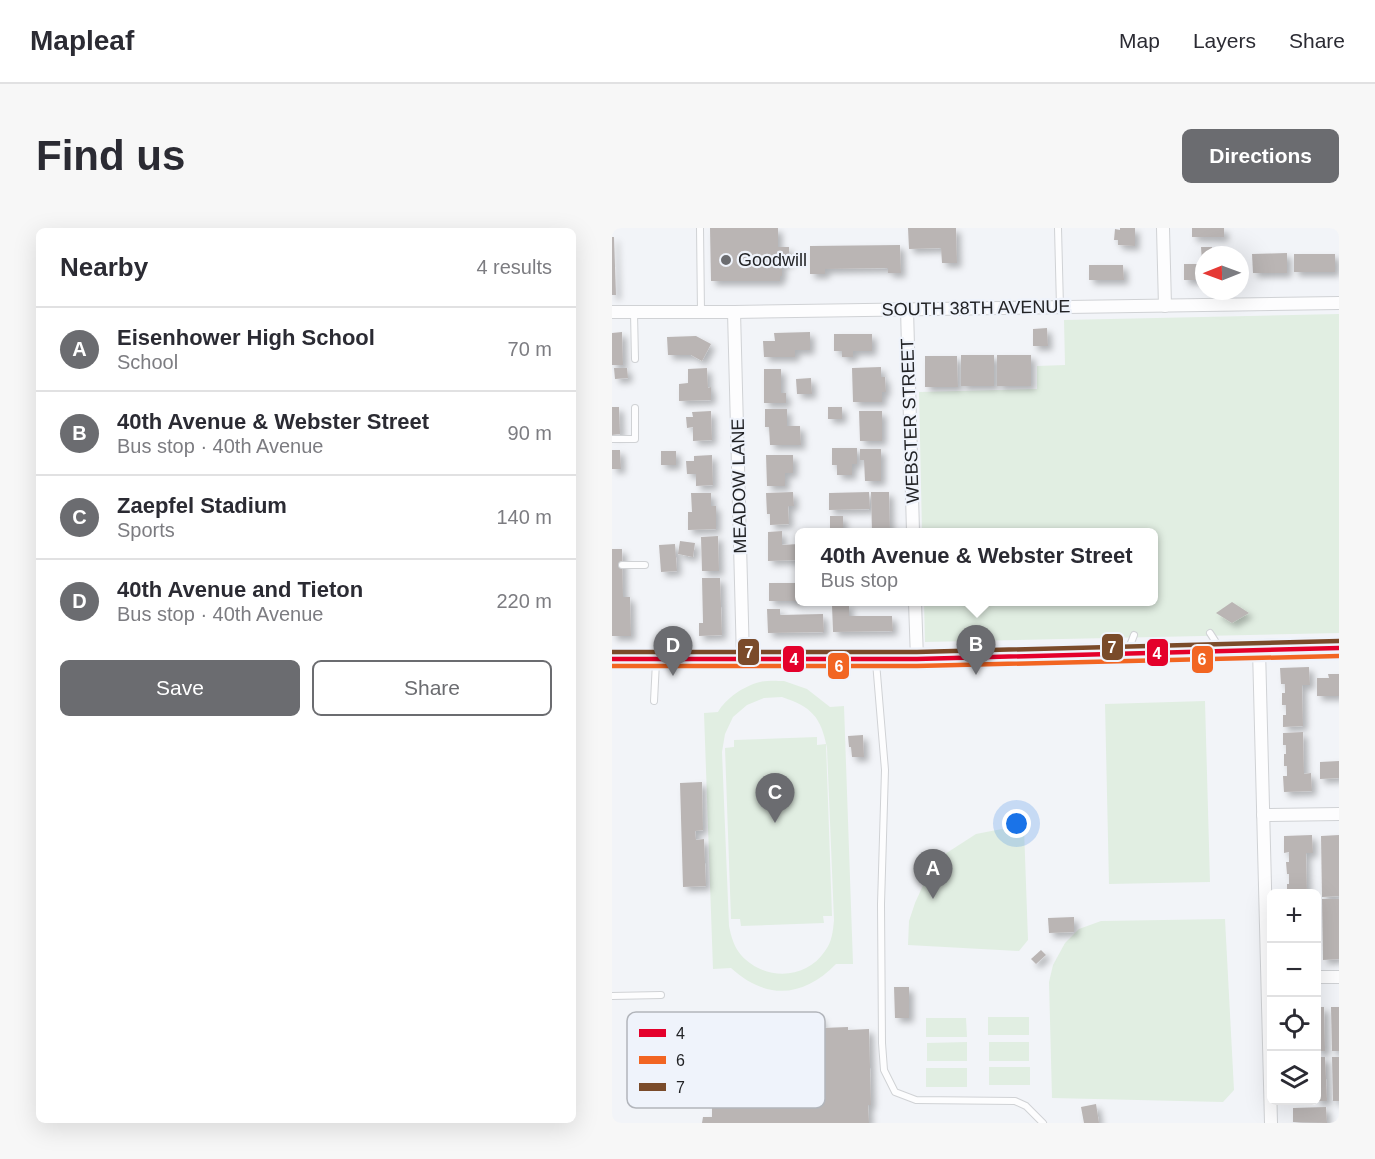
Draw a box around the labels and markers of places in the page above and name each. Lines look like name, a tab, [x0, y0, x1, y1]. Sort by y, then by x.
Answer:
place label: Goodwill	[738, 250, 807, 270]
marker: Goodwill	[719, 253, 733, 267]
pin: D	[654, 626, 692, 676]
pin: B	[956, 626, 996, 675]
pin: C	[756, 774, 794, 823]
pin: A	[914, 850, 952, 899]

